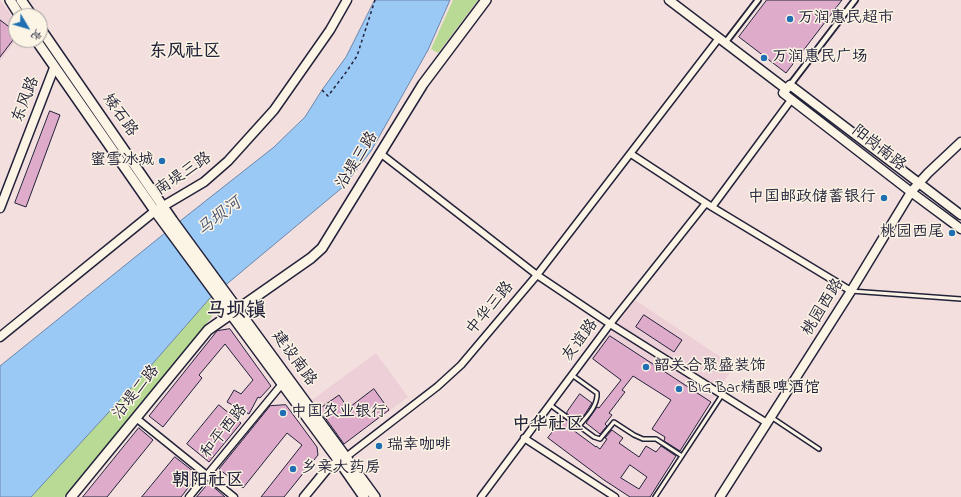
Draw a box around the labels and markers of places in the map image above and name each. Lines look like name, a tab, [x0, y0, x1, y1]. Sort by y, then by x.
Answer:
place label: 万润惠民超市	[798, 9, 894, 29]
marker: 万润惠民超市	[785, 14, 795, 24]
place label: 万润惠民广场	[772, 48, 868, 68]
marker: 万润惠民广场	[759, 53, 769, 63]
place label: 蜜雪冰城	[90, 151, 154, 171]
marker: 蜜雪冰城	[157, 156, 167, 166]
place label: 中国邮政储蓄银行	[748, 188, 876, 208]
marker: 中国邮政储蓄银行	[879, 193, 889, 203]
place label: 桃园西尾	[880, 223, 944, 243]
marker: 桃园西尾	[947, 228, 957, 238]
place label: 韶关合聚盛装饰	[654, 357, 766, 377]
marker: 韶关合聚盛装饰	[641, 362, 651, 372]
place label: BIG Bar精酿啤酒馆	[687, 379, 820, 399]
marker: BIG Bar精酿啤酒馆	[674, 384, 684, 394]
place label: 中国农业银行	[291, 403, 387, 423]
marker: 中国农业银行	[278, 408, 288, 418]
place label: 瑞幸咖啡	[387, 436, 451, 456]
marker: 瑞幸咖啡	[374, 441, 384, 451]
place label: 乡亲大药房	[301, 459, 381, 479]
marker: 乡亲大药房	[288, 464, 298, 474]

